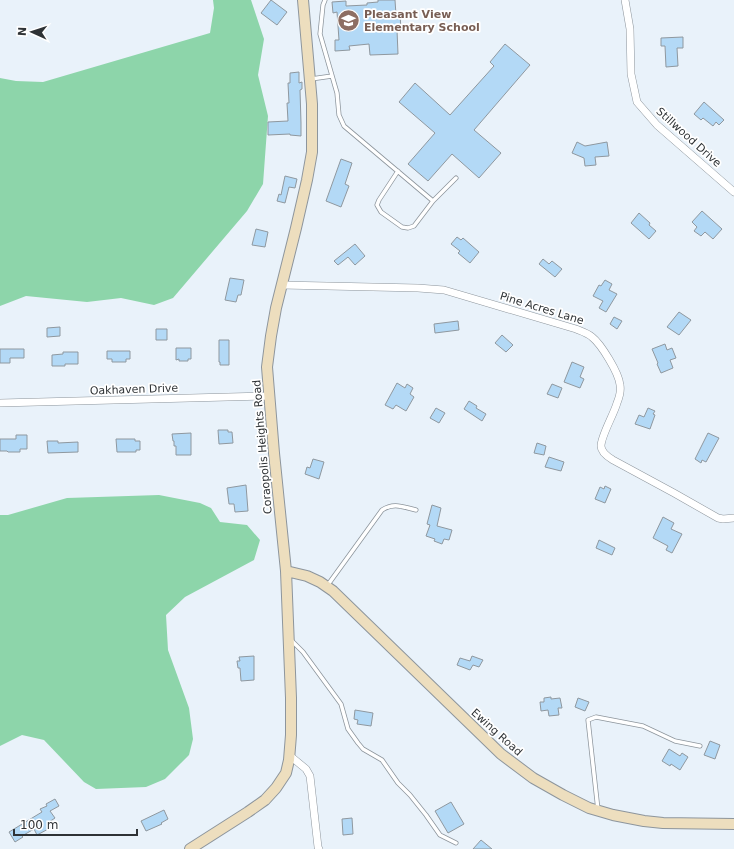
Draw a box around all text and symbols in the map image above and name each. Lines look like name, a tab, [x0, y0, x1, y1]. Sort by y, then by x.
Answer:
school or university icon: Pleasant View Elementary School	[336, 7, 362, 33]
place label: Pleasant View Elementary School	[364, 8, 480, 34]
north arrow	[12, 12, 52, 52]
text: N	[16, 27, 29, 36]
street label: Stillwood Drive	[654, 105, 724, 170]
street label: Pine Acres Lane	[498, 290, 586, 327]
street label: Coraopolis Heights Road	[250, 379, 275, 515]
street label: Oakhaven Drive	[90, 381, 179, 398]
street label: Ewing Road	[469, 706, 525, 759]
scale bar	[14, 811, 137, 837]
text: 100 m	[20, 818, 58, 832]

